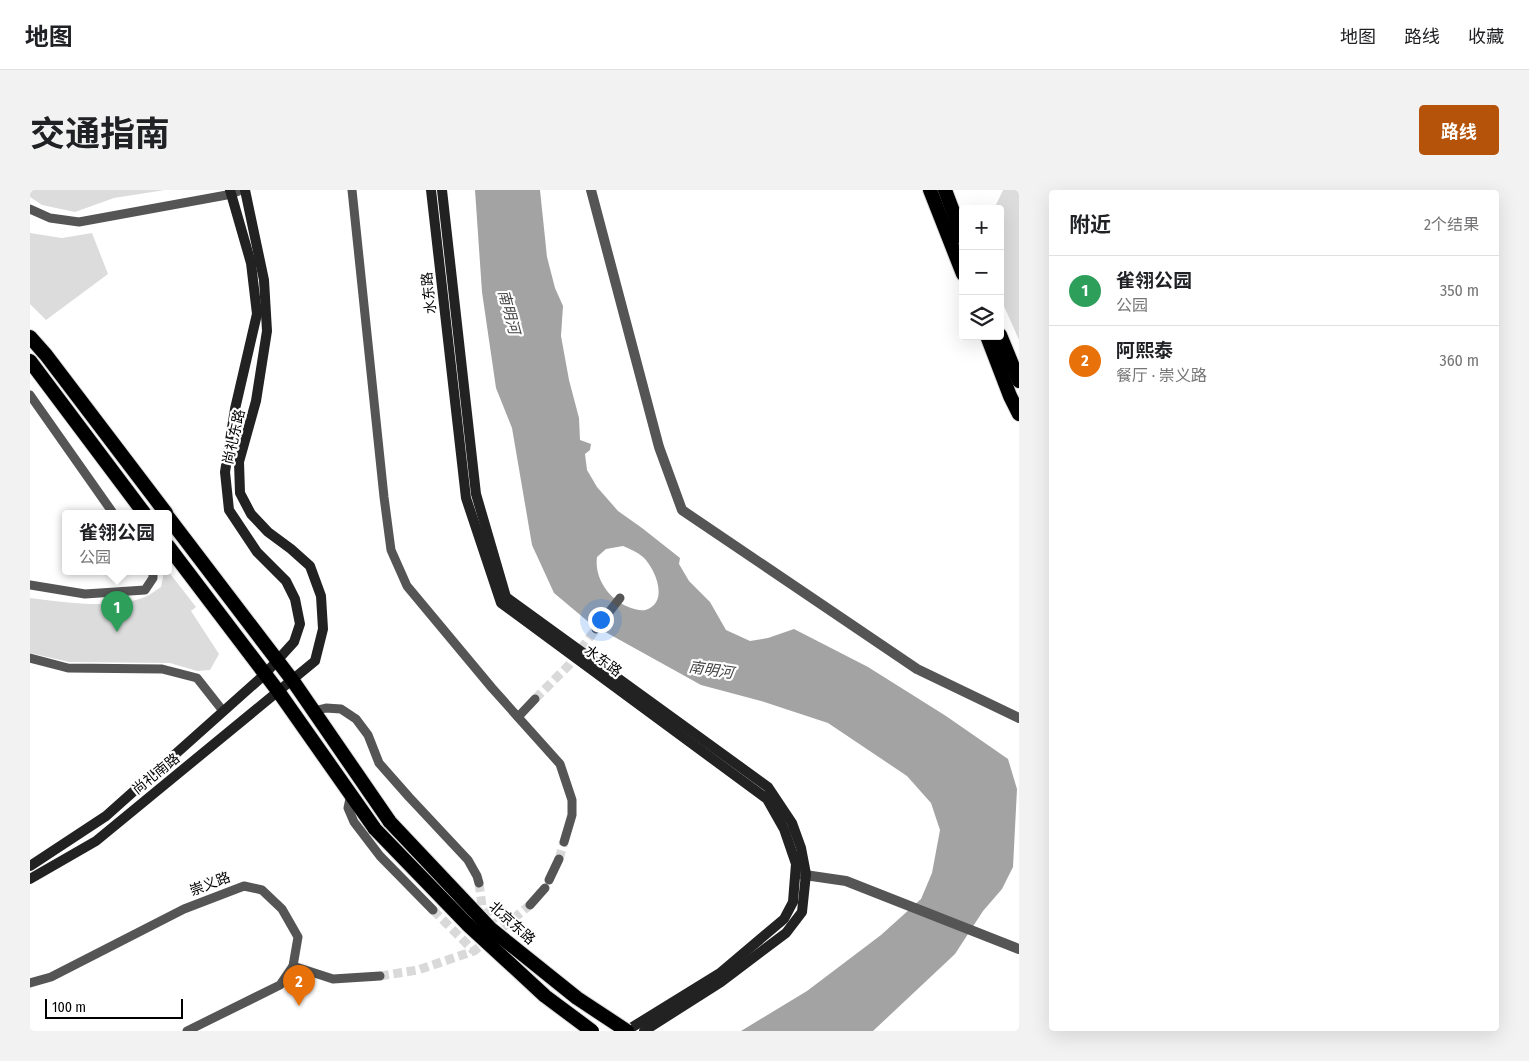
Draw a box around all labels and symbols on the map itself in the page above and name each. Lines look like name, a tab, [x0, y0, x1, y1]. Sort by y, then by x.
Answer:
street label: 水东路	[418, 271, 440, 315]
water label: 南明河	[494, 288, 524, 339]
street label: 尚礼东路	[219, 408, 249, 466]
pin: 1	[101, 591, 133, 632]
your location	[588, 607, 614, 633]
street label: 水东路	[581, 642, 625, 680]
water label: 南明河	[687, 658, 737, 682]
street label: 尚礼南路	[129, 750, 183, 798]
street label: 崇义路	[187, 869, 233, 899]
street label: 北京东路	[486, 898, 538, 948]
pin: 2	[283, 965, 315, 1006]
scale bar	[45, 996, 182, 1019]

